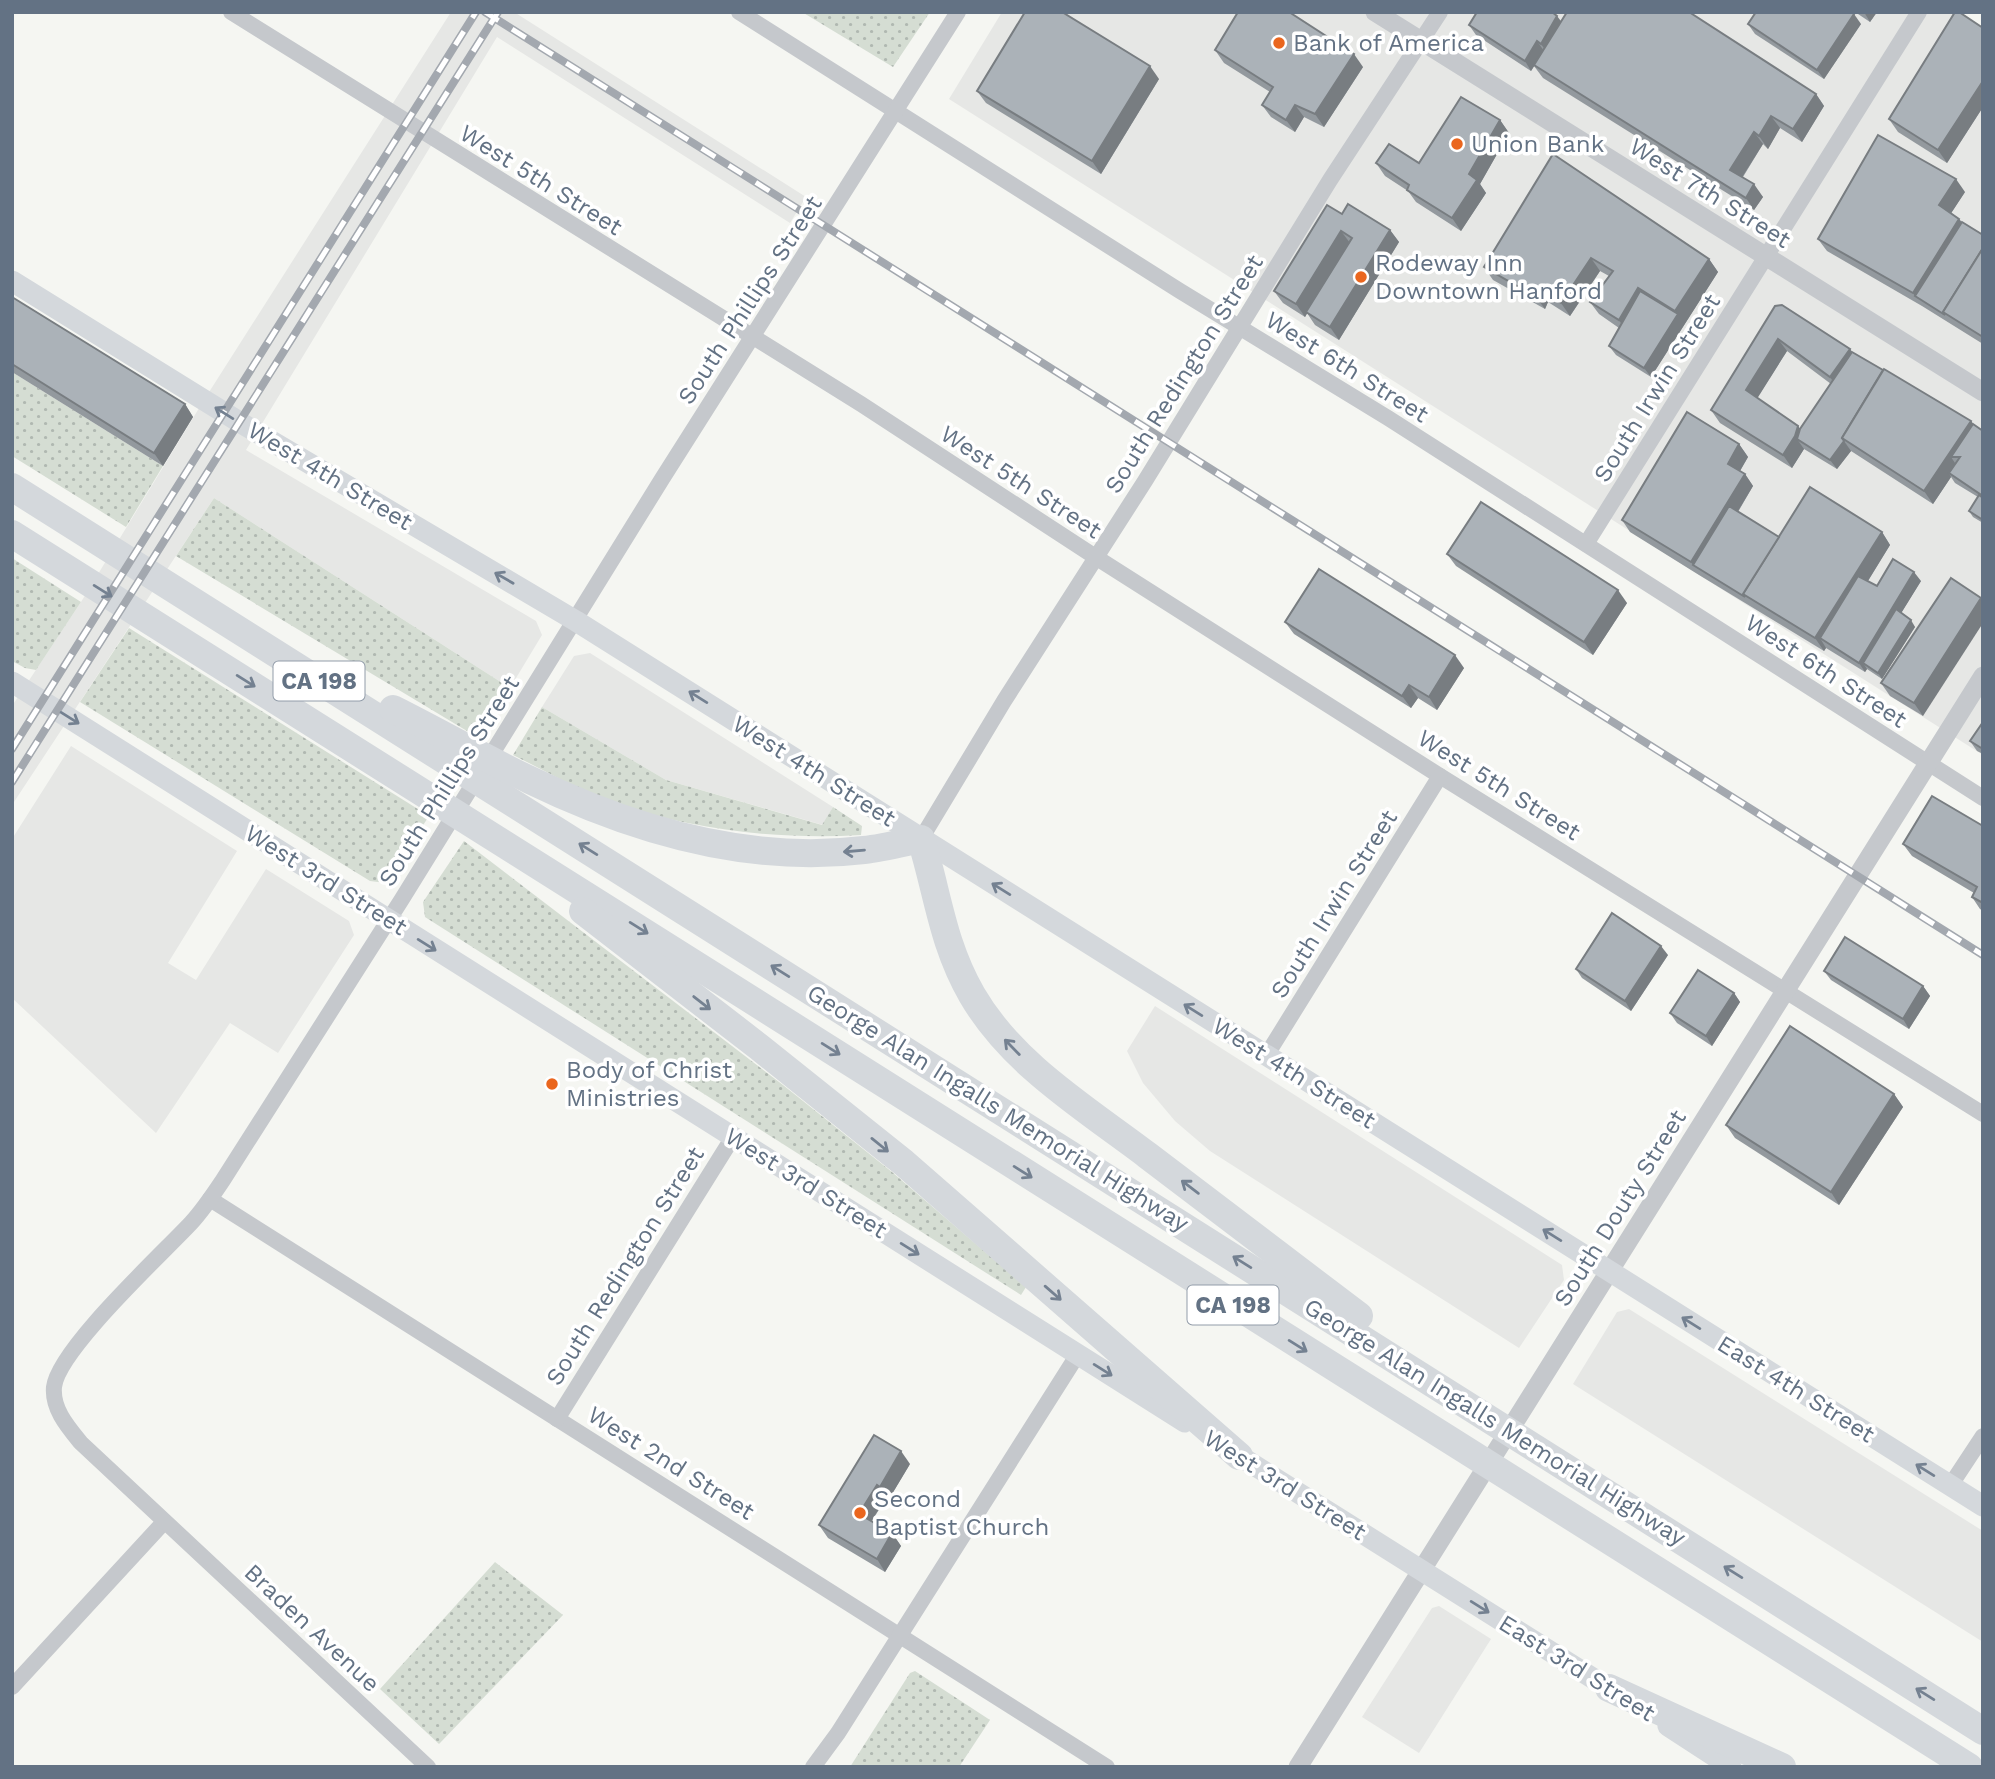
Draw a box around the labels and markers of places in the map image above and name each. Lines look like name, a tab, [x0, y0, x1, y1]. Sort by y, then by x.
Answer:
place label: Bank of America	[1293, 29, 1484, 57]
marker: Bank of America	[1271, 35, 1287, 51]
place label: Union Bank	[1471, 130, 1605, 158]
marker: Union Bank	[1449, 136, 1465, 152]
place label: Rodeway Inn Downtown Hanford	[1375, 249, 1602, 305]
marker: Rodeway Inn Downtown Hanford	[1353, 269, 1369, 285]
place label: Body of Christ Ministries	[566, 1056, 732, 1112]
marker: Body of Christ Ministries	[544, 1076, 560, 1092]
place label: Second Baptist Church	[874, 1485, 1049, 1541]
marker: Second Baptist Church	[852, 1505, 868, 1521]

